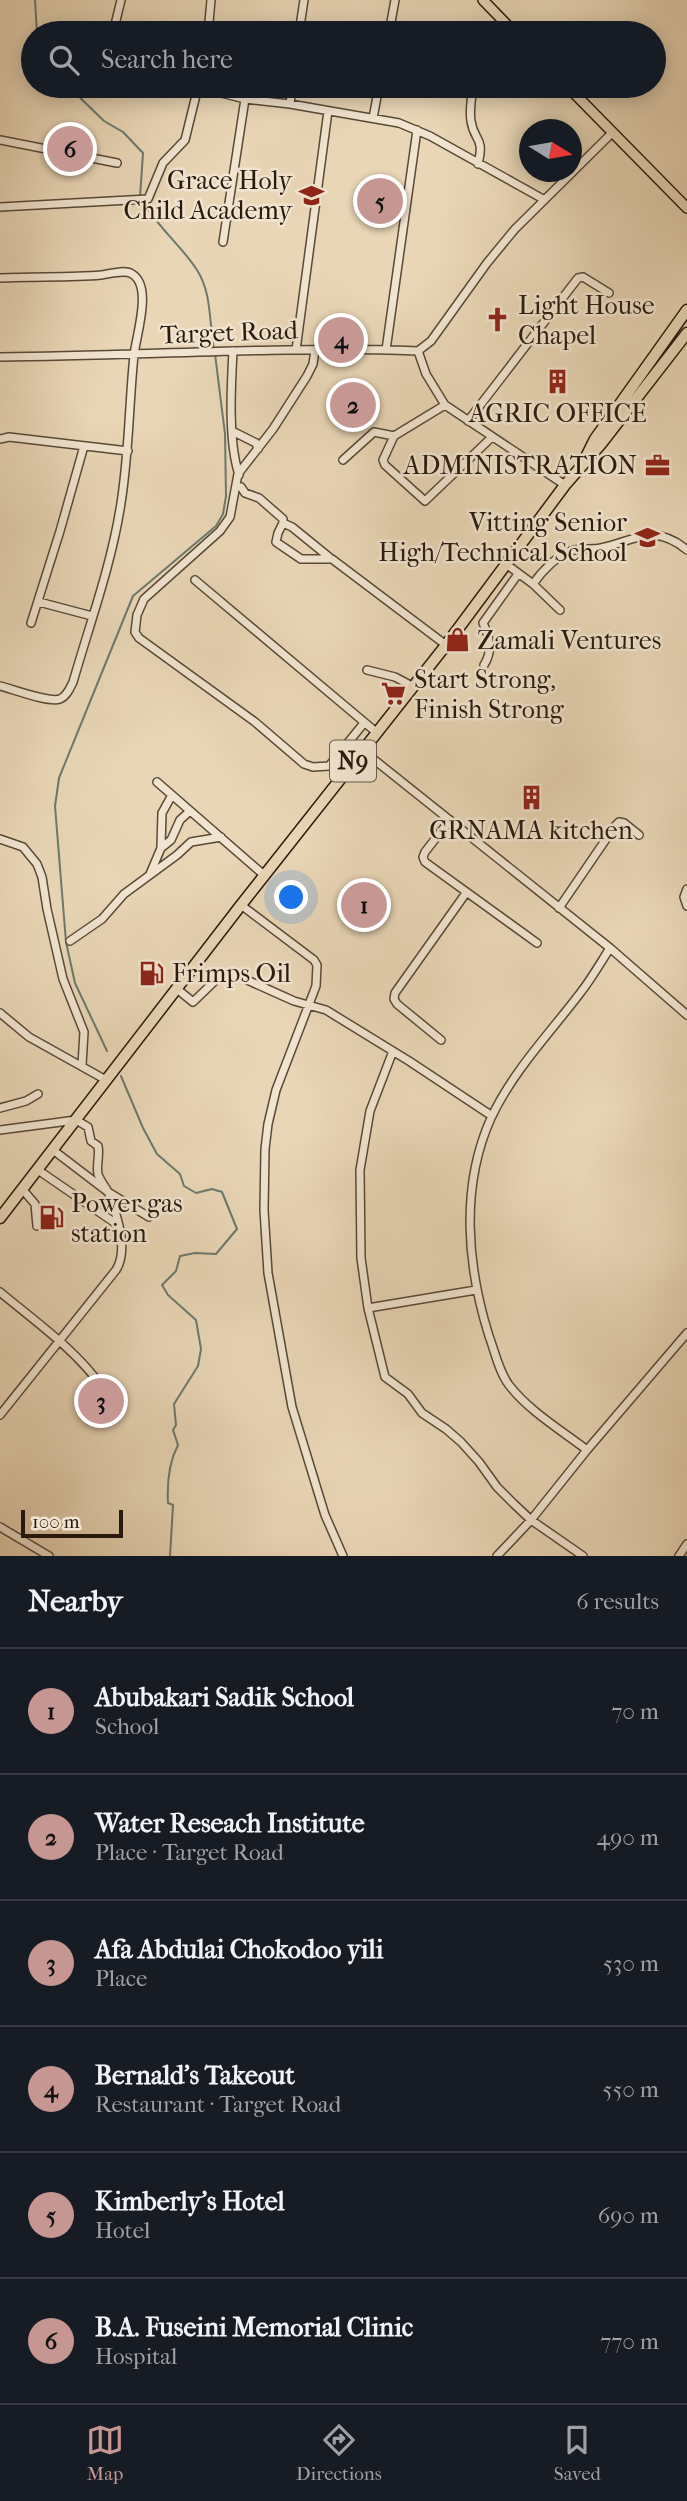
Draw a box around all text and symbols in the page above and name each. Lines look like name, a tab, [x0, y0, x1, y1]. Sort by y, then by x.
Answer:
search box	[21, 21, 666, 98]
icon: search	[45, 41, 83, 79]
text: Search here	[101, 44, 233, 75]
north arrow	[519, 119, 582, 182]
pin: 6	[47, 123, 93, 175]
place label: Grace Holy Child Academy	[123, 165, 293, 226]
pin: 5	[357, 175, 403, 227]
school or university icon: Grace Holy Child Academy	[298, 181, 326, 209]
place label: Light House Chapel	[518, 290, 655, 351]
church icon: Light House Chapel	[484, 306, 512, 334]
pin: 4	[318, 314, 364, 366]
street label: Target Road	[160, 315, 299, 350]
building icon: AGRIC OFFICE	[544, 367, 572, 395]
pin: 2	[330, 379, 376, 431]
place label: AGRIC OFFICE	[468, 398, 647, 429]
place label: ADMINISTRATION	[403, 450, 637, 481]
office icon: ADMINISTRATION	[643, 451, 671, 479]
place label: Vitting Senior High/Technical School	[378, 507, 627, 568]
school or university icon: Vitting Senior High/Technical School	[633, 523, 661, 551]
place label: Zamali Ventures	[477, 625, 661, 656]
shop icon: Zamali Ventures	[443, 626, 471, 654]
place label: Start Strong, Finish Strong	[414, 664, 565, 725]
supermarket icon: Start Strong, Finish Strong	[380, 680, 408, 708]
road number: N9	[330, 740, 376, 782]
building icon: GRNAMA kitchen	[517, 784, 545, 812]
place label: GRNAMA kitchen	[429, 815, 633, 846]
pin: 1	[341, 879, 387, 931]
your location	[274, 880, 308, 914]
place label: Frimps Oil	[172, 958, 291, 989]
fuel station icon: Frimps Oil	[138, 959, 166, 987]
place label: Power gas station	[71, 1188, 183, 1249]
fuel station icon: Power gas station	[37, 1204, 65, 1232]
pin: 3	[78, 1375, 124, 1427]
scale bar	[21, 1507, 122, 1539]
text: 100 m	[32, 1511, 80, 1533]
text: Nearby	[28, 1584, 123, 1619]
text: 6 results	[576, 1588, 659, 1615]
text: Abubakari Sadik School	[95, 1682, 354, 1713]
text: 1	[47, 1698, 55, 1725]
text: 70 m	[611, 1698, 659, 1725]
text: School	[95, 1713, 159, 1740]
text: Water Reseach Institute	[95, 1808, 365, 1839]
text: 2	[45, 1824, 57, 1851]
text: 490 m	[597, 1824, 659, 1851]
text: Place · Target Road	[95, 1839, 284, 1866]
text: Afa Abdulai Chokodoo yili	[95, 1934, 383, 1965]
text: 3	[46, 1950, 56, 1977]
text: 530 m	[603, 1950, 659, 1977]
text: Place	[95, 1965, 147, 1992]
text: Bernald's Takeout	[95, 2060, 295, 2091]
text: 4	[44, 2076, 58, 2103]
text: 550 m	[603, 2076, 659, 2103]
text: Restaurant · Target Road	[95, 2091, 341, 2118]
text: Kimberly's Hotel	[95, 2186, 285, 2217]
text: 5	[46, 2202, 56, 2229]
text: 690 m	[598, 2202, 659, 2229]
text: Hotel	[95, 2217, 150, 2244]
text: B.A. Fuseini Memorial Clinic	[95, 2312, 413, 2343]
text: 6	[45, 2328, 57, 2355]
text: 770 m	[600, 2328, 659, 2355]
text: Hospital	[95, 2343, 177, 2370]
tab: Map	[86, 2421, 124, 2485]
tab: Directions	[296, 2421, 382, 2485]
tab: Saved	[554, 2421, 601, 2485]

